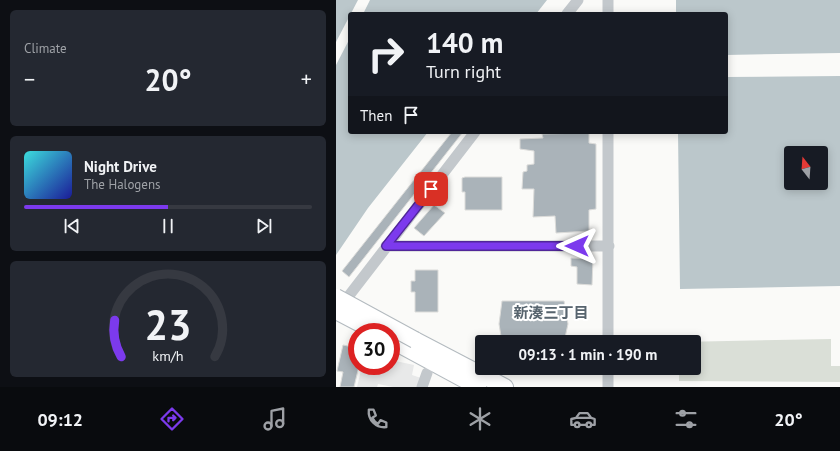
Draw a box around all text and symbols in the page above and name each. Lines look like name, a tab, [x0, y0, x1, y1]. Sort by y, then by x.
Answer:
text: 140 m	[426, 24, 503, 61]
icon: right	[360, 28, 412, 80]
text: Climate	[24, 40, 67, 57]
text: 20°	[144, 60, 192, 99]
text: Turn right	[426, 60, 501, 83]
text: −	[24, 65, 35, 93]
text: +	[301, 65, 312, 93]
icon: arrive	[400, 104, 422, 126]
text: Then	[360, 106, 392, 125]
north arrow	[784, 146, 828, 190]
map controls	[784, 146, 828, 190]
text: Night Drive	[84, 157, 157, 176]
pin	[414, 172, 448, 206]
text: The Halogens	[84, 176, 161, 193]
icon: arrive	[420, 178, 442, 200]
icon: previous	[61, 215, 83, 237]
icon: pause	[157, 215, 179, 237]
icon: next	[253, 215, 275, 237]
position arrow	[556, 225, 598, 267]
text: 23	[144, 298, 192, 351]
district label: 新湊三丁目	[513, 303, 589, 322]
speed limit sign: 30	[348, 323, 400, 375]
text: 09:13 · 1 min · 190 m	[519, 345, 657, 364]
text: km/h	[152, 346, 184, 365]
icon: directions	[158, 405, 186, 433]
icon: music	[261, 405, 289, 433]
icon: phone	[363, 405, 391, 433]
icon: climate	[466, 405, 494, 433]
icon: car	[569, 405, 597, 433]
icon: filters	[672, 405, 700, 433]
text: 09:12	[37, 408, 83, 431]
text: 20°	[774, 408, 803, 431]

